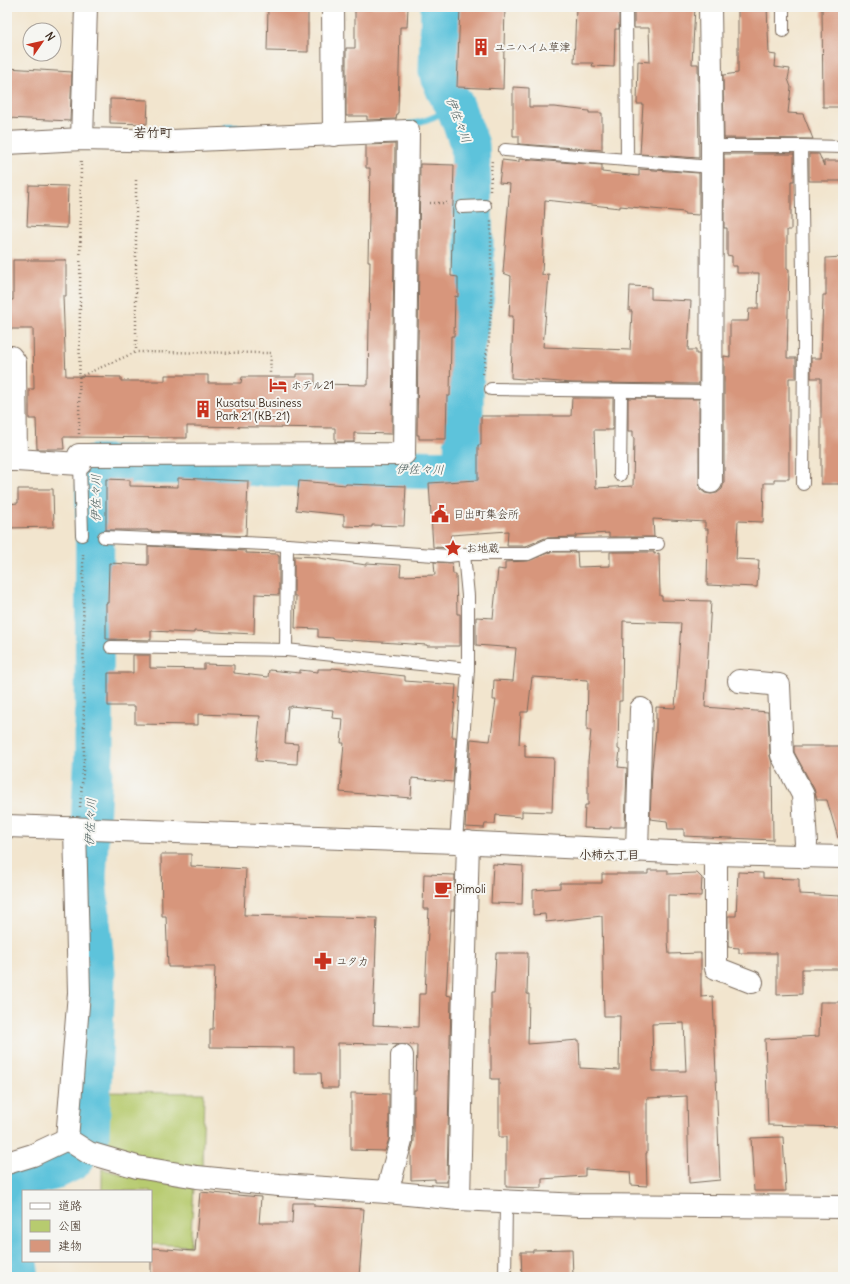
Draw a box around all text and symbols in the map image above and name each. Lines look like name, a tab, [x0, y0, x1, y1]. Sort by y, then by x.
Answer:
north arrow	[22, 22, 62, 62]
text: N	[42, 29, 58, 43]
building icon: ユニハイム草津	[471, 37, 491, 57]
place label: ユニハイム草津	[494, 40, 571, 54]
water label: 伊佐々川	[443, 95, 475, 145]
district label: 若竹町	[133, 124, 173, 141]
hotel icon: ホテル21	[268, 375, 288, 395]
place label: ホテル21	[291, 378, 334, 392]
place label: Kusatsu Business Park 21 (KB-21)	[216, 396, 302, 423]
building icon: Kusatsu Business Park 21 (KB-21)	[193, 399, 213, 419]
water label: 伊佐々川	[396, 461, 444, 477]
water label: 伊佐々川	[88, 474, 103, 522]
public building icon: 日出町集会所	[430, 504, 450, 524]
place label: 日出町集会所	[453, 507, 519, 521]
place icon: お地蔵	[443, 538, 463, 558]
place label: お地蔵	[466, 541, 499, 555]
water label: 伊佐々川	[81, 798, 99, 846]
district label: 小柿六丁目	[579, 847, 639, 862]
cafe icon: Pimoli	[433, 879, 453, 899]
place label: Pimoli	[456, 882, 486, 896]
pharmacy icon: ユタカ	[313, 951, 333, 971]
place label: ユタカ	[336, 954, 369, 968]
legend	[22, 1190, 152, 1262]
text: 道路	[58, 1198, 82, 1213]
text: 公園	[58, 1218, 82, 1233]
text: 建物	[58, 1238, 82, 1253]

